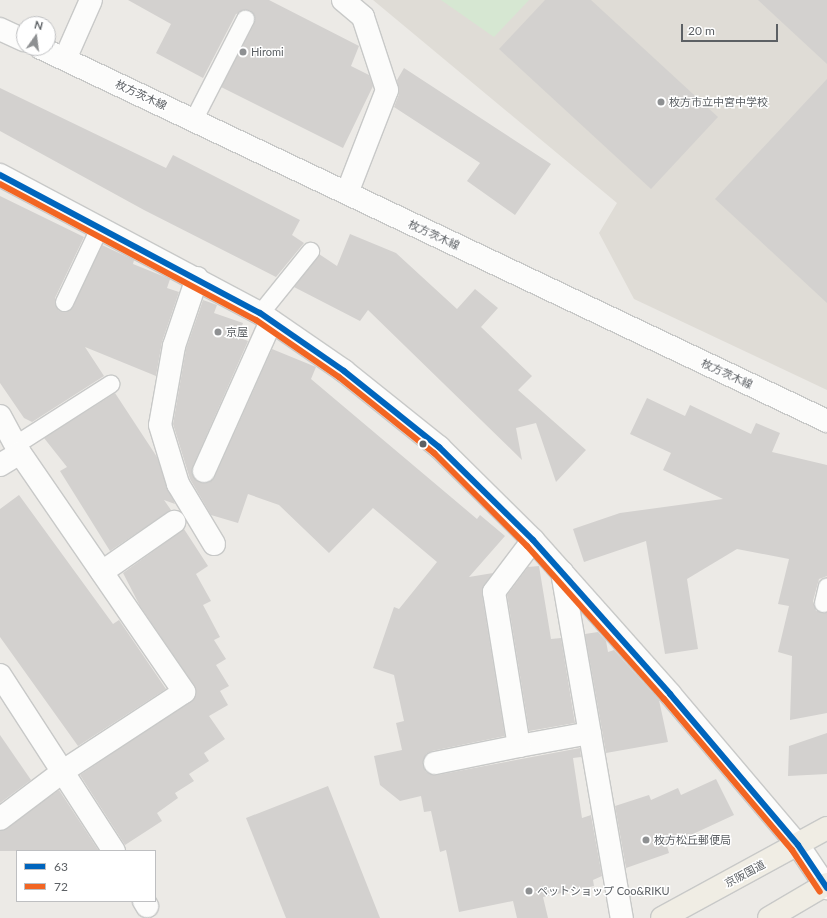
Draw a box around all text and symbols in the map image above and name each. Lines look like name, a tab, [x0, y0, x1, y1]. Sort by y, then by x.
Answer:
north arrow	[16, 16, 56, 56]
scale bar	[683, 16, 780, 42]
text: N	[33, 18, 44, 32]
text: 20 m	[688, 23, 715, 38]
place label: Hiromi	[251, 45, 284, 59]
marker: Hiromi	[238, 47, 248, 57]
street label: 枚方茨木線	[113, 77, 169, 113]
place label: 枚方市立中宮中学校	[669, 95, 768, 109]
marker: 枚方市立中宮中学校	[656, 97, 666, 107]
street label: 枚方茨木線	[406, 217, 462, 253]
place label: 京屋	[226, 325, 248, 339]
marker: 京屋	[213, 327, 223, 337]
street label: 枚方茨木線	[699, 356, 755, 392]
unlabelled marker	[418, 439, 428, 449]
place label: 枚方松丘郵便局	[654, 833, 731, 847]
marker: 枚方松丘郵便局	[641, 835, 651, 845]
legend	[16, 850, 156, 902]
street label: 京阪国道	[722, 858, 768, 890]
text: 63	[54, 859, 68, 874]
text: 72	[54, 879, 68, 894]
place label: ペットショップ Coo&RIKU	[537, 884, 670, 898]
marker: ペットショップ Coo&RIKU	[524, 886, 534, 896]

